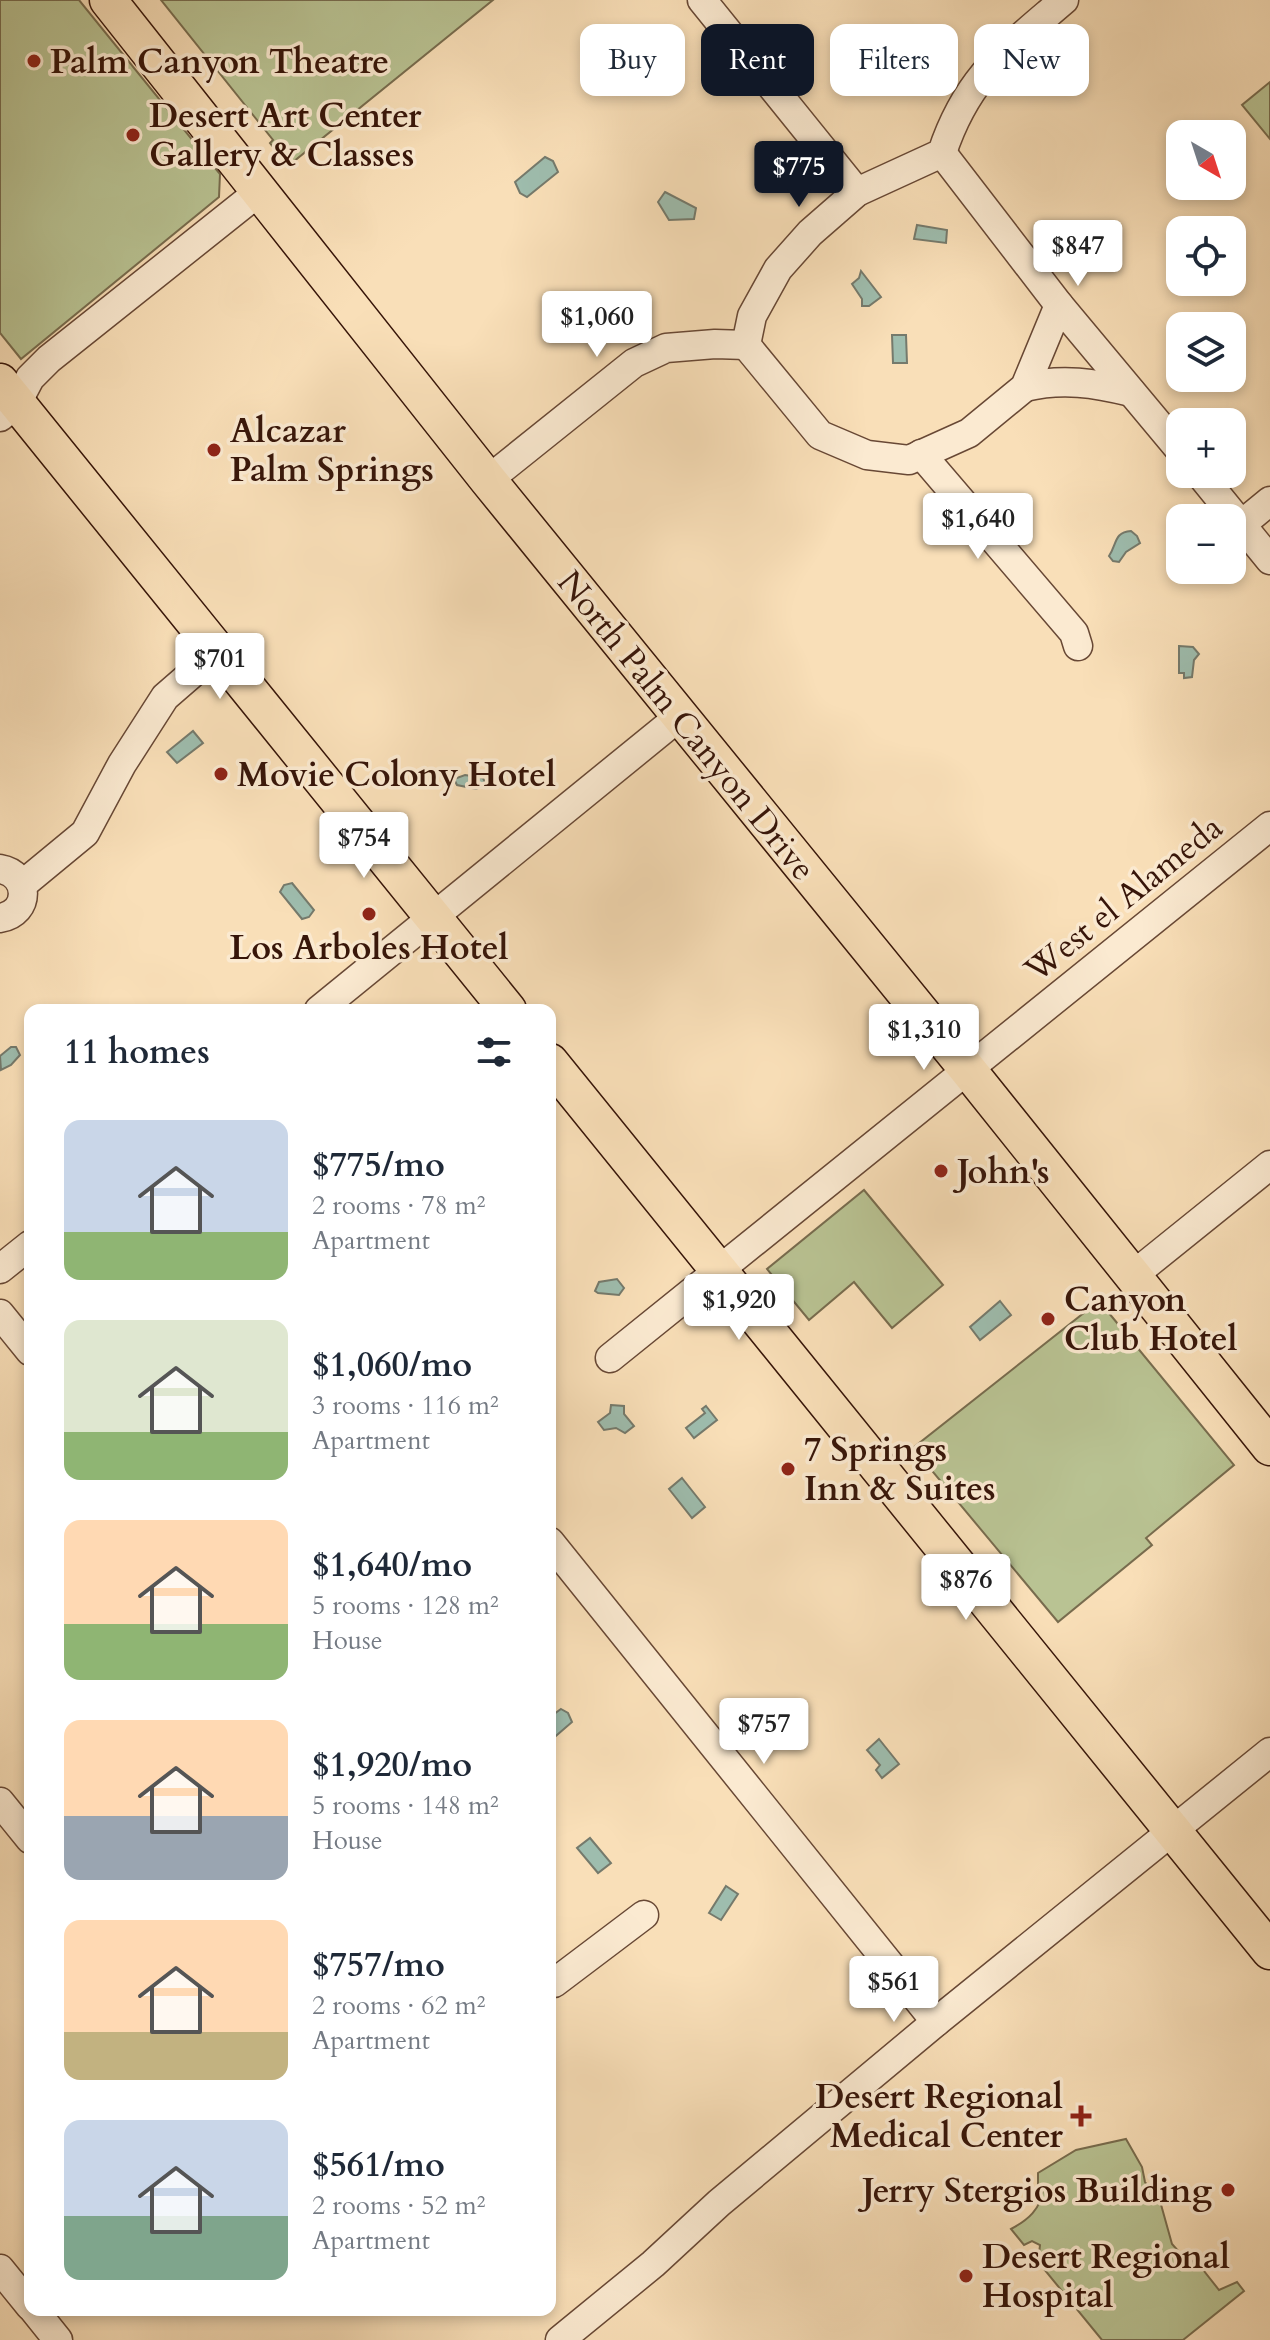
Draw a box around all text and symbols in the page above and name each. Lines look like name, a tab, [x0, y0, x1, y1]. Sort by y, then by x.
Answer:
chip: Buy	[580, 24, 685, 96]
chip: Rent	[701, 24, 814, 96]
chip: Filters	[830, 24, 958, 96]
chip: New	[974, 24, 1089, 96]
place label: Palm Canyon Theatre	[50, 39, 389, 85]
marker: Palm Canyon Theatre	[25, 52, 43, 70]
place label: Desert Art Center Gallery & Classes	[149, 93, 422, 178]
north arrow	[1166, 120, 1246, 200]
map controls	[1166, 120, 1246, 584]
marker: Desert Art Center Gallery & Classes	[124, 126, 142, 144]
pin: $775	[752, 141, 846, 209]
text: $775	[772, 149, 826, 184]
button: locate	[1166, 216, 1246, 296]
pin: $847	[1031, 220, 1125, 288]
text: $847	[1051, 228, 1105, 263]
pin: $1,060	[532, 291, 662, 359]
text: $1,060	[560, 299, 634, 334]
button: layers	[1166, 312, 1246, 392]
place label: Alcazar Palm Springs	[230, 408, 434, 493]
button: +	[1166, 408, 1246, 488]
marker: Alcazar Palm Springs	[205, 441, 223, 459]
pin: $1,640	[913, 493, 1043, 561]
text: $1,640	[941, 501, 1015, 536]
button: −	[1166, 504, 1246, 584]
street label: North Palm Canyon Drive	[547, 561, 826, 890]
pin: $701	[173, 633, 267, 701]
text: $701	[193, 641, 247, 676]
place label: Movie Colony Hotel	[237, 752, 556, 798]
marker: Movie Colony Hotel	[212, 765, 230, 783]
street label: West el Alameda	[1014, 805, 1232, 993]
pin: $754	[317, 812, 411, 880]
text: $754	[337, 820, 391, 855]
marker: Los Arboles Hotel	[360, 905, 378, 923]
place label: Los Arboles Hotel	[230, 925, 508, 971]
pin: $1,310	[859, 1004, 989, 1072]
text: $1,310	[887, 1012, 961, 1047]
text: 11 homes	[64, 1029, 210, 1075]
icon: filters	[472, 1030, 516, 1074]
text: $775/mo	[312, 1142, 445, 1188]
place label: John's	[952, 1149, 1050, 1195]
icon: home	[128, 1152, 224, 1248]
marker: John's	[932, 1162, 950, 1180]
text: 2 rooms · 78 m²	[312, 1188, 485, 1223]
text: Apartment	[312, 1223, 430, 1258]
pin: $1,920	[674, 1274, 804, 1342]
place label: Canyon Club Hotel	[1064, 1277, 1237, 1362]
text: $1,920	[702, 1282, 776, 1317]
marker: Canyon Club Hotel	[1039, 1310, 1057, 1328]
text: $1,060/mo	[312, 1342, 472, 1388]
icon: home	[128, 1352, 224, 1448]
text: 3 rooms · 116 m²	[312, 1388, 499, 1423]
text: Apartment	[312, 1423, 430, 1458]
place label: 7 Springs Inn & Suites	[804, 1427, 996, 1512]
marker: 7 Springs Inn & Suites	[779, 1460, 797, 1478]
text: $1,640/mo	[312, 1542, 472, 1588]
icon: home	[128, 1552, 224, 1648]
pin: $876	[919, 1554, 1013, 1622]
text: $876	[939, 1562, 993, 1597]
text: 5 rooms · 128 m²	[312, 1588, 499, 1623]
text: House	[312, 1623, 383, 1658]
pin: $757	[717, 1698, 811, 1766]
text: $757	[737, 1706, 791, 1741]
text: $1,920/mo	[312, 1742, 472, 1788]
icon: home	[128, 1752, 224, 1848]
text: 5 rooms · 148 m²	[312, 1788, 499, 1823]
text: House	[312, 1823, 383, 1858]
text: $757/mo	[312, 1942, 445, 1988]
icon: home	[128, 1952, 224, 2048]
pin: $561	[847, 1956, 941, 2024]
text: $561	[867, 1964, 921, 1999]
text: 2 rooms · 62 m²	[312, 1988, 485, 2023]
text: Apartment	[312, 2023, 430, 2058]
place label: Desert Regional Medical Center	[815, 2074, 1063, 2159]
marker: Desert Regional Medical Center	[1070, 2105, 1092, 2127]
text: $561/mo	[312, 2142, 445, 2188]
icon: home	[128, 2152, 224, 2248]
place label: Jerry Stergios Building	[857, 2168, 1213, 2214]
marker: Jerry Stergios Building	[1219, 2181, 1237, 2199]
text: 2 rooms · 52 m²	[312, 2188, 485, 2223]
text: Apartment	[312, 2223, 430, 2258]
place label: Desert Regional Hospital	[982, 2234, 1230, 2319]
marker: Desert Regional Hospital	[957, 2267, 975, 2285]

